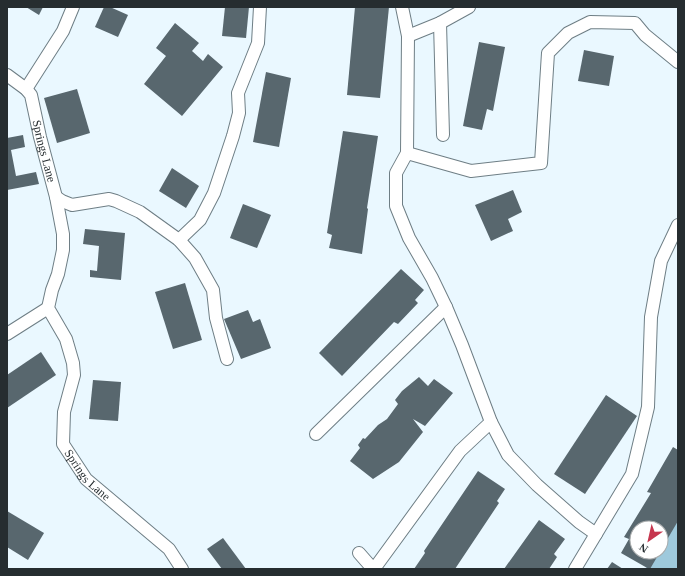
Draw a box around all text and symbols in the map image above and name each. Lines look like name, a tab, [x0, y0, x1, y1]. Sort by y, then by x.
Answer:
street label: Springs Lane	[30, 119, 59, 184]
street label: Springs Lane	[61, 447, 113, 503]
north arrow	[629, 520, 669, 560]
text: N	[637, 541, 650, 555]

